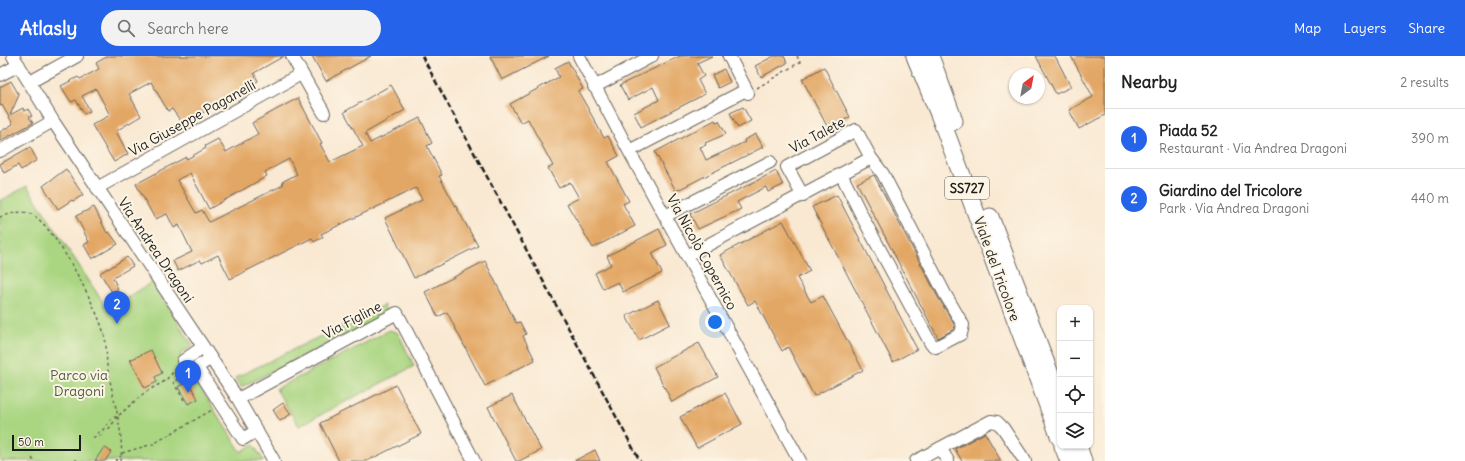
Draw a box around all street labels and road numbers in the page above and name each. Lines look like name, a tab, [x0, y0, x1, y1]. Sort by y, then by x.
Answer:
street label: Via Giuseppe Paganelli	[125, 76, 259, 160]
street label: Via Talete	[786, 113, 848, 157]
road number: SS727	[945, 177, 989, 199]
street label: Via Nicolò Copernico	[663, 191, 741, 313]
street label: Via Andrea Dragoni	[114, 194, 198, 306]
street label: Viale del Tricolore	[970, 214, 1024, 324]
street label: Via Figline	[320, 297, 384, 343]

